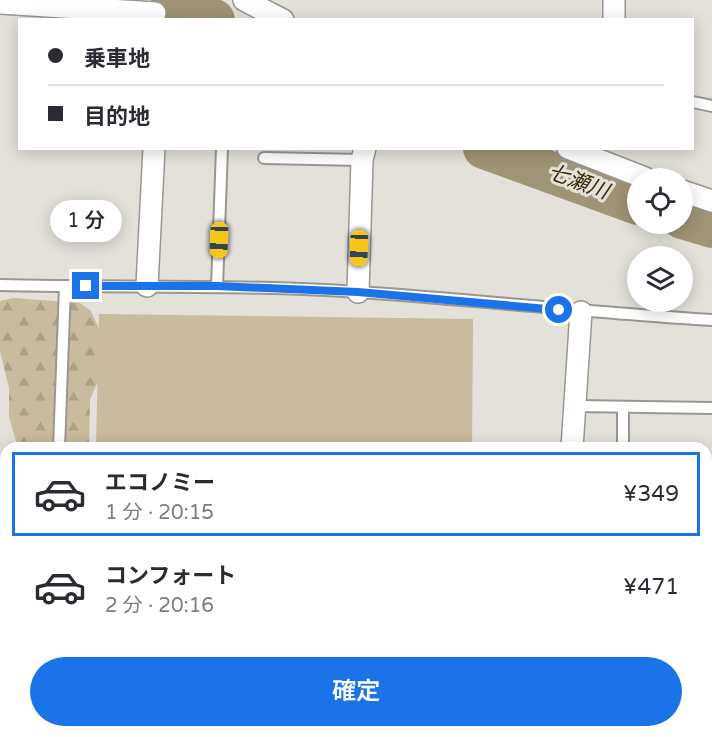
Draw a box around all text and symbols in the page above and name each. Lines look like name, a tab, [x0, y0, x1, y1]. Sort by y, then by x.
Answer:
text: 乗車地	[84, 46, 150, 72]
text: 目的地	[84, 104, 150, 130]
water label: 七瀬川	[544, 159, 614, 205]
map controls	[627, 168, 693, 312]
button: locate	[627, 168, 693, 234]
callout: 1 分	[50, 199, 122, 241]
text: 1 分	[67, 209, 105, 233]
car	[209, 222, 229, 258]
car	[349, 230, 369, 266]
button: layers	[627, 246, 693, 312]
route end	[72, 272, 99, 299]
route start	[545, 296, 572, 323]
icon: car	[33, 467, 87, 521]
text: エコノミー	[105, 470, 215, 496]
text: ¥349	[623, 481, 679, 507]
text: 1 分 · 20:15	[105, 501, 214, 525]
icon: car	[33, 560, 87, 614]
text: コンフォート	[105, 563, 236, 589]
text: ¥471	[623, 574, 679, 600]
text: 2 分 · 20:16	[105, 594, 214, 618]
button: 確定	[30, 657, 682, 726]

